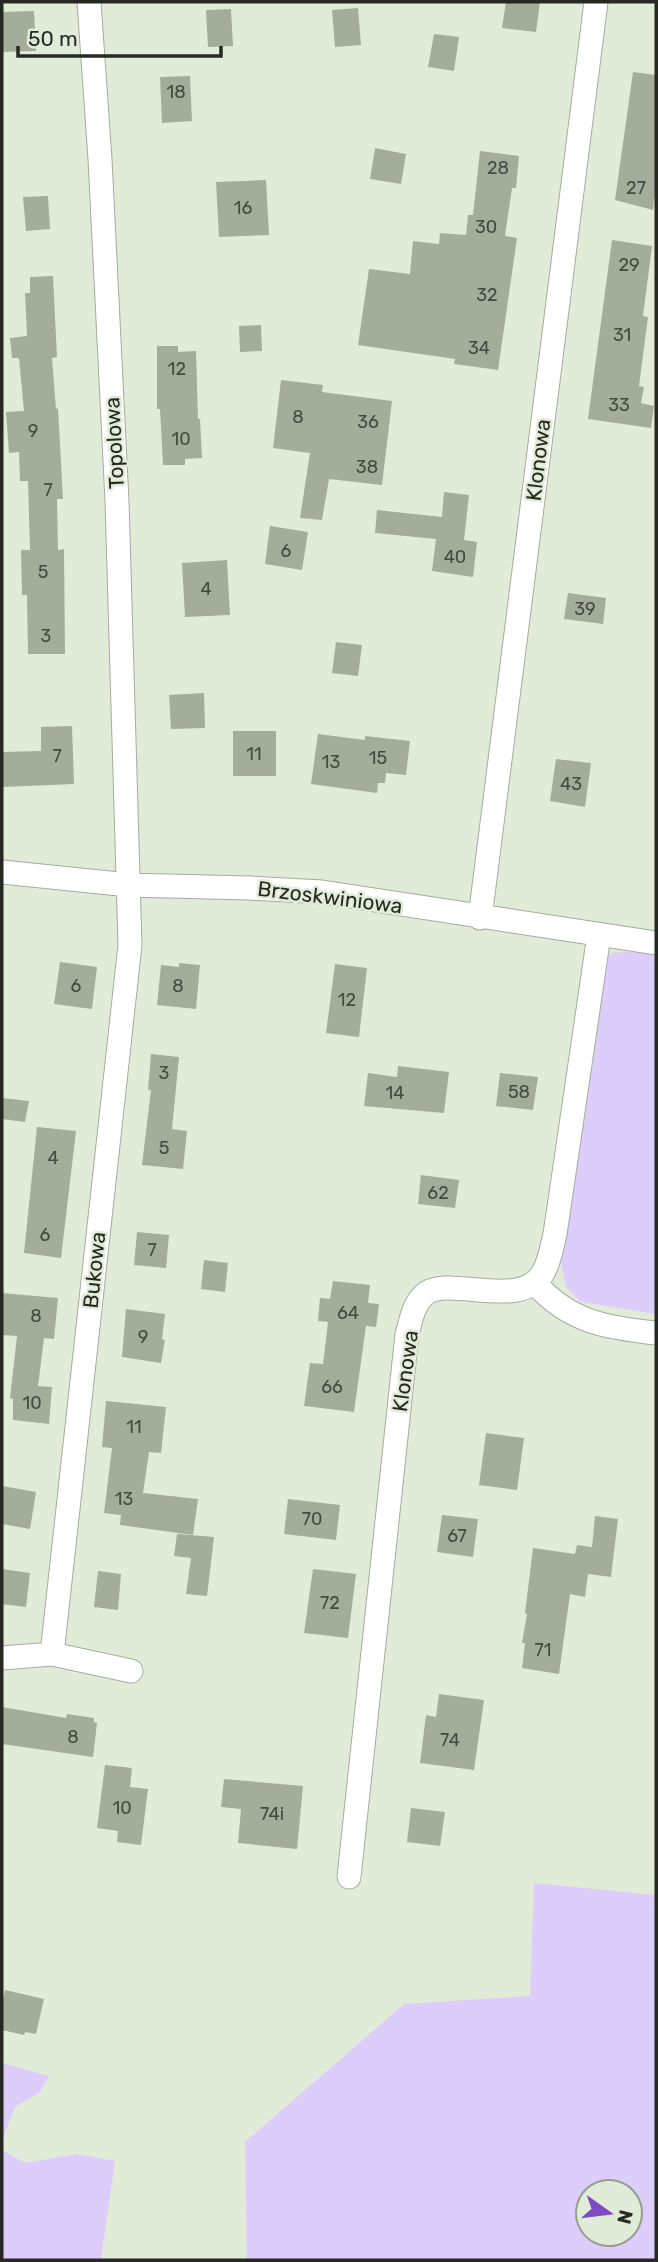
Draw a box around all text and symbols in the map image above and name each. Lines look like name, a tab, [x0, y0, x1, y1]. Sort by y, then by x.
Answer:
scale bar	[18, 14, 220, 58]
text: 50 m	[28, 26, 78, 51]
house number: 18	[166, 81, 186, 103]
house number: 28	[487, 157, 509, 179]
house number: 27	[626, 177, 646, 199]
house number: 16	[234, 197, 252, 219]
house number: 30	[475, 216, 497, 238]
house number: 29	[618, 254, 640, 276]
house number: 32	[476, 284, 498, 306]
house number: 31	[613, 324, 631, 346]
house number: 34	[468, 337, 490, 359]
house number: 12	[168, 358, 186, 380]
house number: 33	[608, 394, 630, 416]
street label: Topolowa	[99, 397, 129, 489]
house number: 8	[292, 406, 304, 428]
house number: 36	[357, 411, 379, 433]
street label: Klonowa	[521, 418, 555, 502]
house number: 9	[28, 420, 38, 442]
house number: 10	[171, 428, 191, 450]
house number: 38	[356, 456, 378, 478]
house number: 7	[43, 479, 53, 501]
house number: 6	[281, 540, 292, 562]
house number: 40	[444, 546, 466, 568]
house number: 5	[38, 561, 48, 583]
house number: 4	[200, 578, 212, 600]
house number: 39	[574, 598, 596, 620]
house number: 3	[41, 625, 51, 647]
house number: 11	[246, 743, 262, 765]
house number: 7	[52, 745, 62, 767]
house number: 15	[369, 747, 387, 769]
house number: 13	[322, 751, 340, 773]
house number: 43	[560, 773, 582, 795]
street label: Brzoskwiniowa	[256, 876, 404, 918]
house number: 6	[71, 975, 82, 997]
house number: 8	[172, 975, 184, 997]
house number: 12	[338, 989, 356, 1011]
house number: 3	[159, 1062, 169, 1084]
house number: 58	[508, 1081, 530, 1103]
house number: 14	[386, 1082, 404, 1104]
house number: 5	[159, 1137, 169, 1159]
house number: 4	[47, 1147, 59, 1169]
house number: 62	[427, 1182, 449, 1204]
house number: 6	[40, 1224, 51, 1246]
street label: Bukowa	[78, 1230, 110, 1310]
house number: 7	[147, 1239, 157, 1261]
house number: 64	[337, 1302, 359, 1324]
house number: 8	[30, 1305, 42, 1327]
house number: 9	[138, 1326, 148, 1348]
street label: Klonowa	[387, 1328, 423, 1414]
house number: 66	[321, 1376, 343, 1398]
house number: 10	[22, 1392, 42, 1414]
house number: 11	[126, 1416, 142, 1438]
house number: 13	[115, 1488, 133, 1510]
house number: 70	[302, 1508, 322, 1530]
house number: 67	[447, 1525, 467, 1547]
house number: 72	[320, 1592, 340, 1614]
house number: 71	[535, 1639, 551, 1661]
house number: 8	[67, 1726, 79, 1748]
house number: 74	[440, 1729, 460, 1751]
house number: 10	[112, 1797, 132, 1819]
house number: 74i	[260, 1803, 284, 1825]
north arrow	[574, 2178, 644, 2248]
text: N	[612, 2208, 638, 2226]

